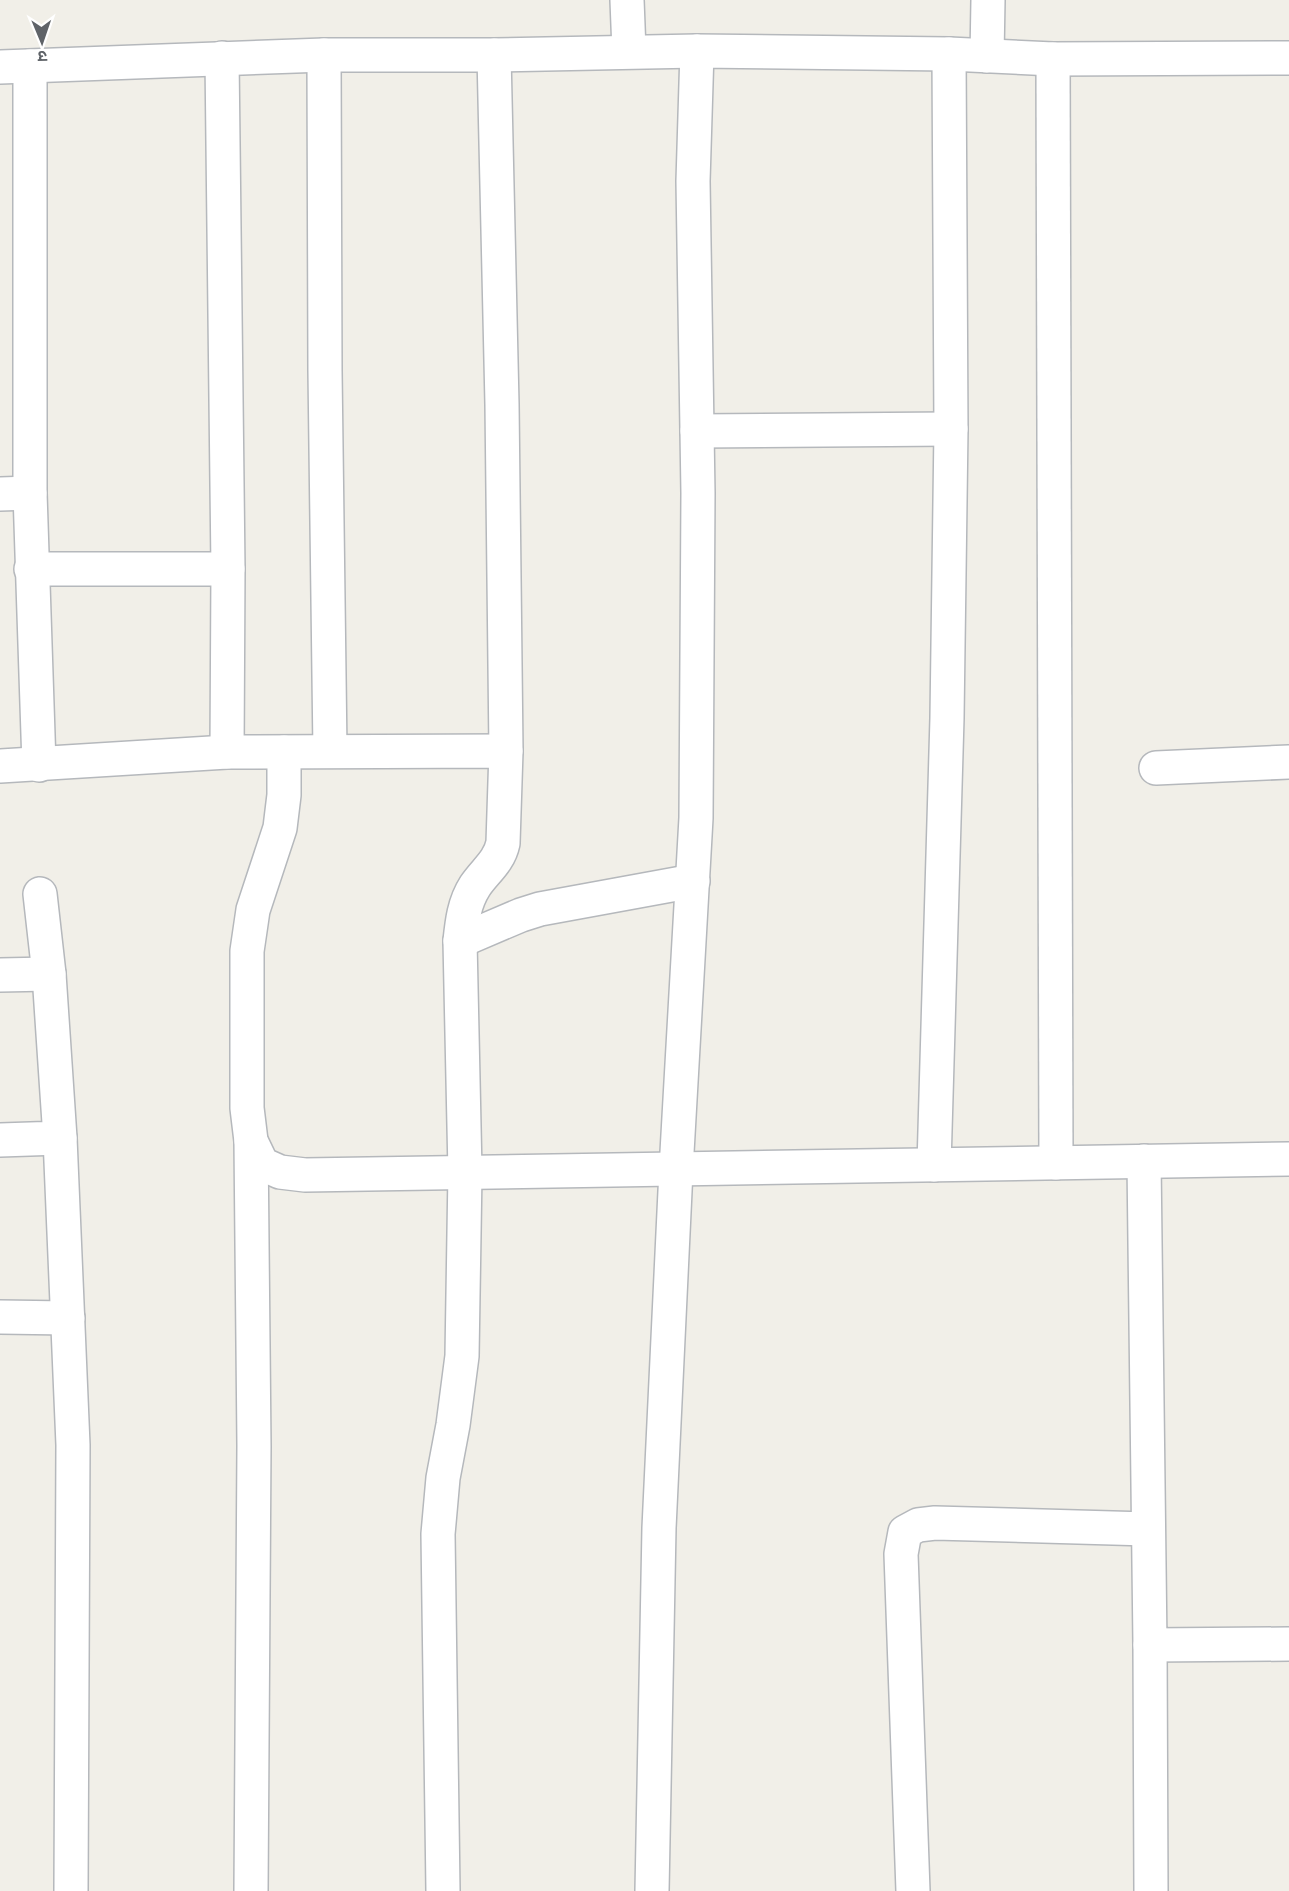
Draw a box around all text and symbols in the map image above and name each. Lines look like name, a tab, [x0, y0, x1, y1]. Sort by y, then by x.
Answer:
north arrow	[12, 12, 72, 72]
text: उ	[37, 48, 48, 67]

